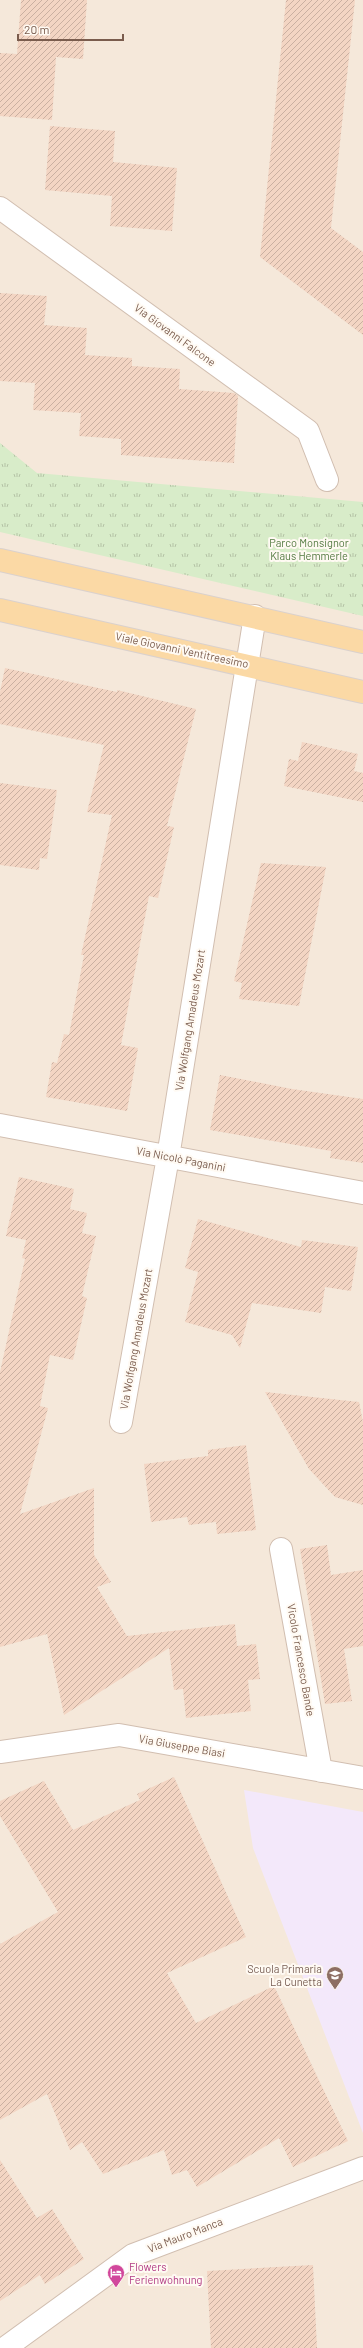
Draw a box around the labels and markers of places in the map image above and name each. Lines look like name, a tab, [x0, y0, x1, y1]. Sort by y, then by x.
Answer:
place label: Scuola Primaria La Cunetta	[247, 1962, 322, 1988]
school or university icon: Scuola Primaria La Cunetta	[325, 1965, 345, 1990]
place label: Flowers Ferienwohnung	[129, 2260, 203, 2286]
hotel icon: Flowers Ferienwohnung	[106, 2263, 126, 2288]

